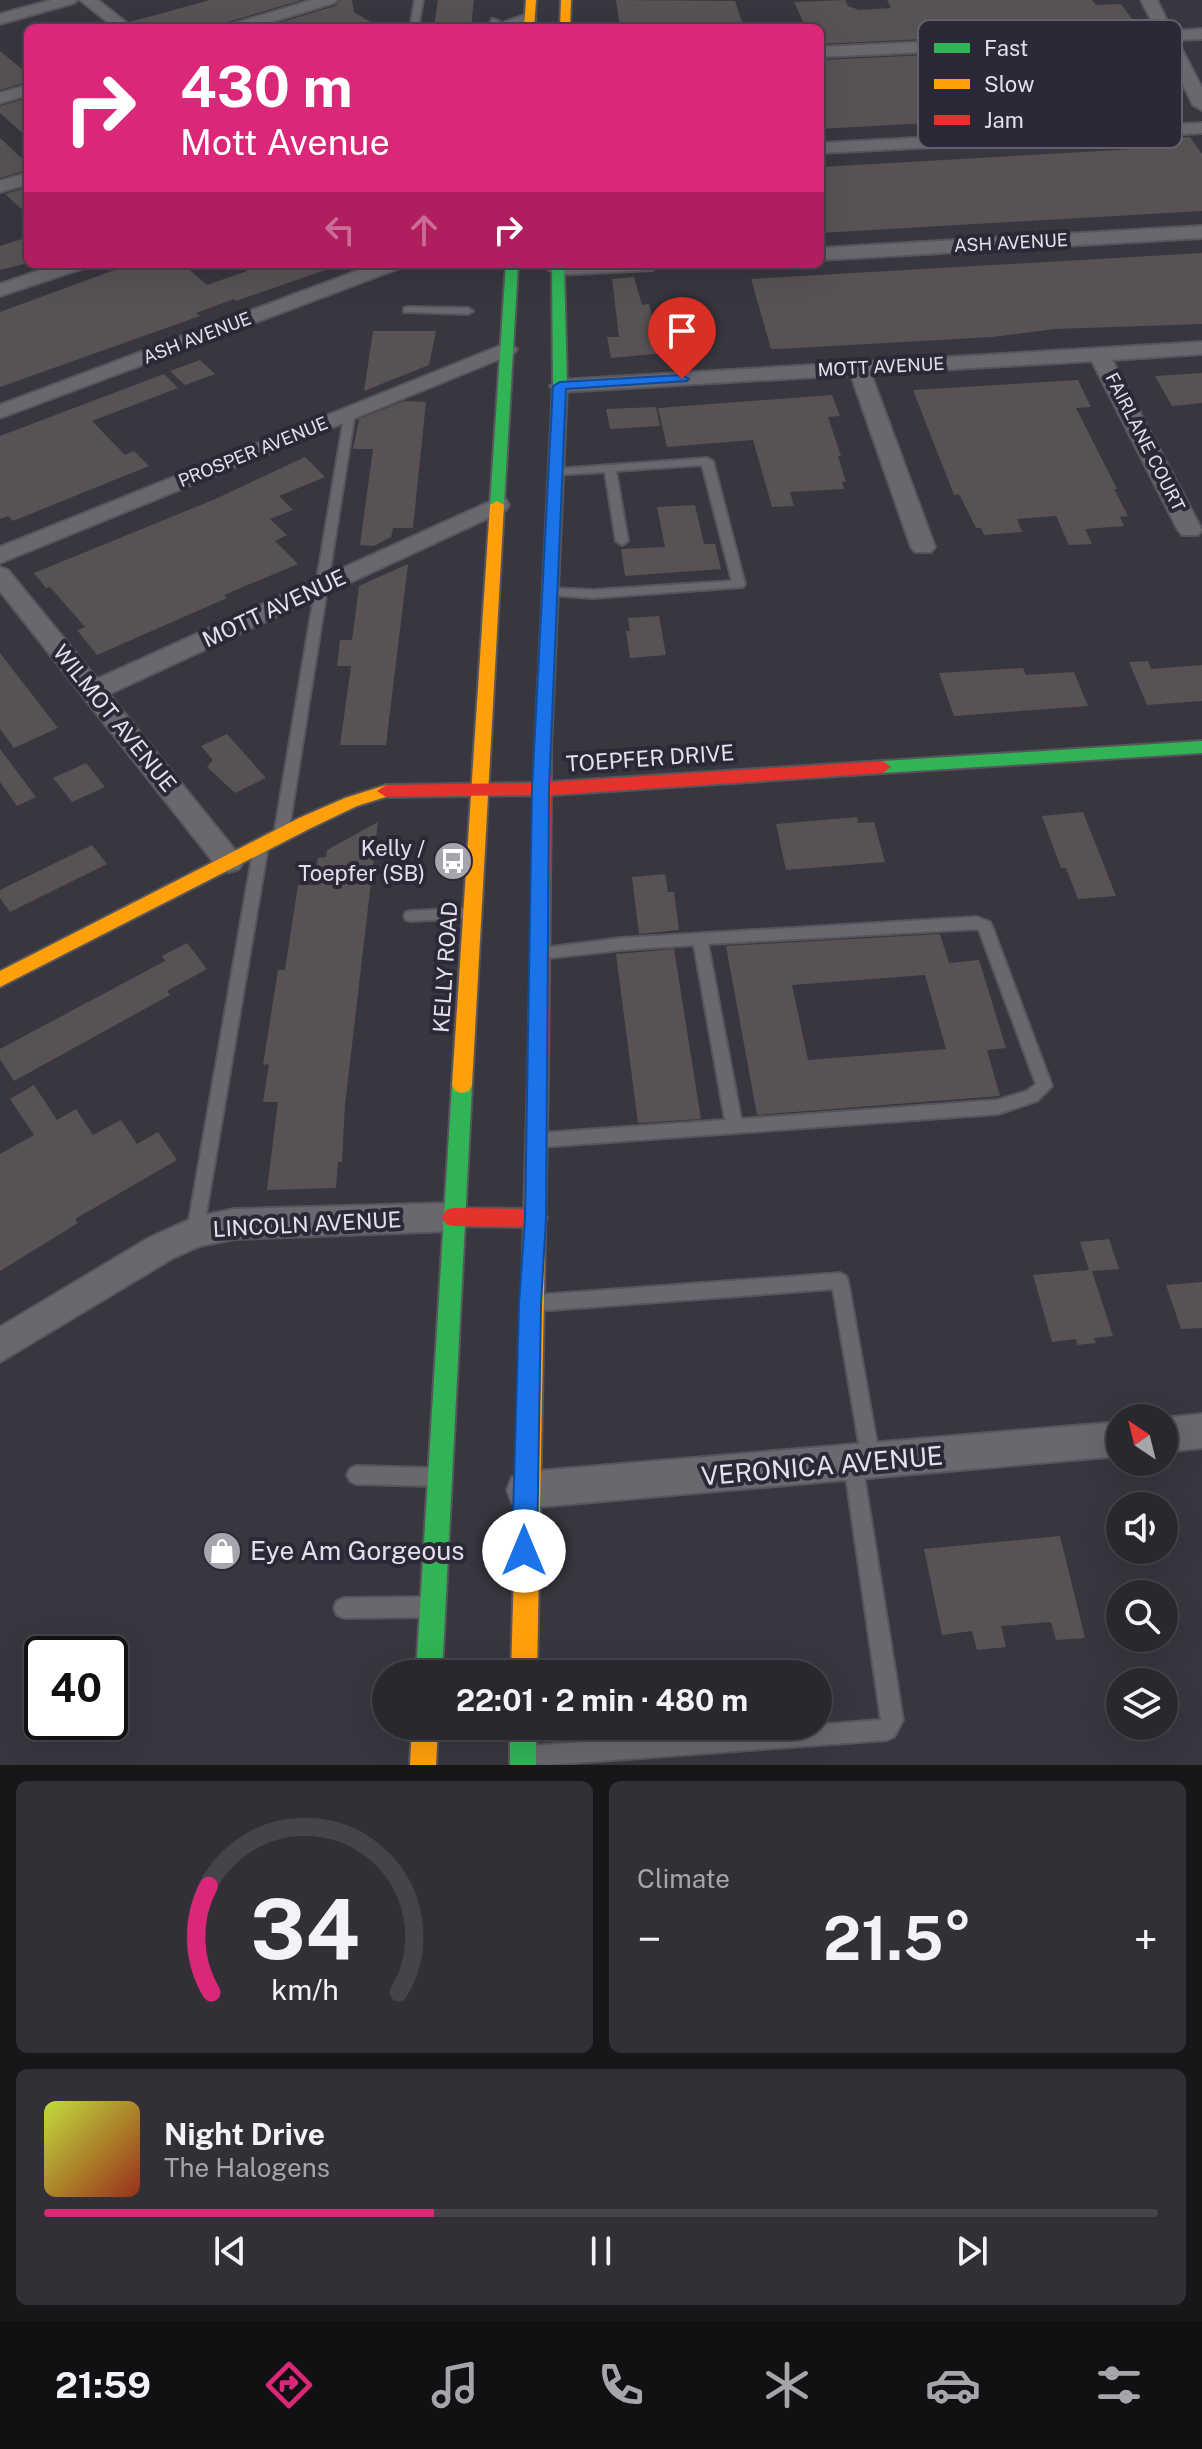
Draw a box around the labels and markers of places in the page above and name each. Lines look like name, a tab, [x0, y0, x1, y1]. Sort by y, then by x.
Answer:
pin	[648, 297, 716, 379]
place label: Kelly / Toepfer (SB)	[298, 835, 425, 886]
bus stop icon: Kelly / Toepfer (SB)	[432, 840, 474, 882]
shop icon: Eye Am Gorgeous	[201, 1530, 243, 1572]
place label: Eye Am Gorgeous	[250, 1535, 464, 1566]

